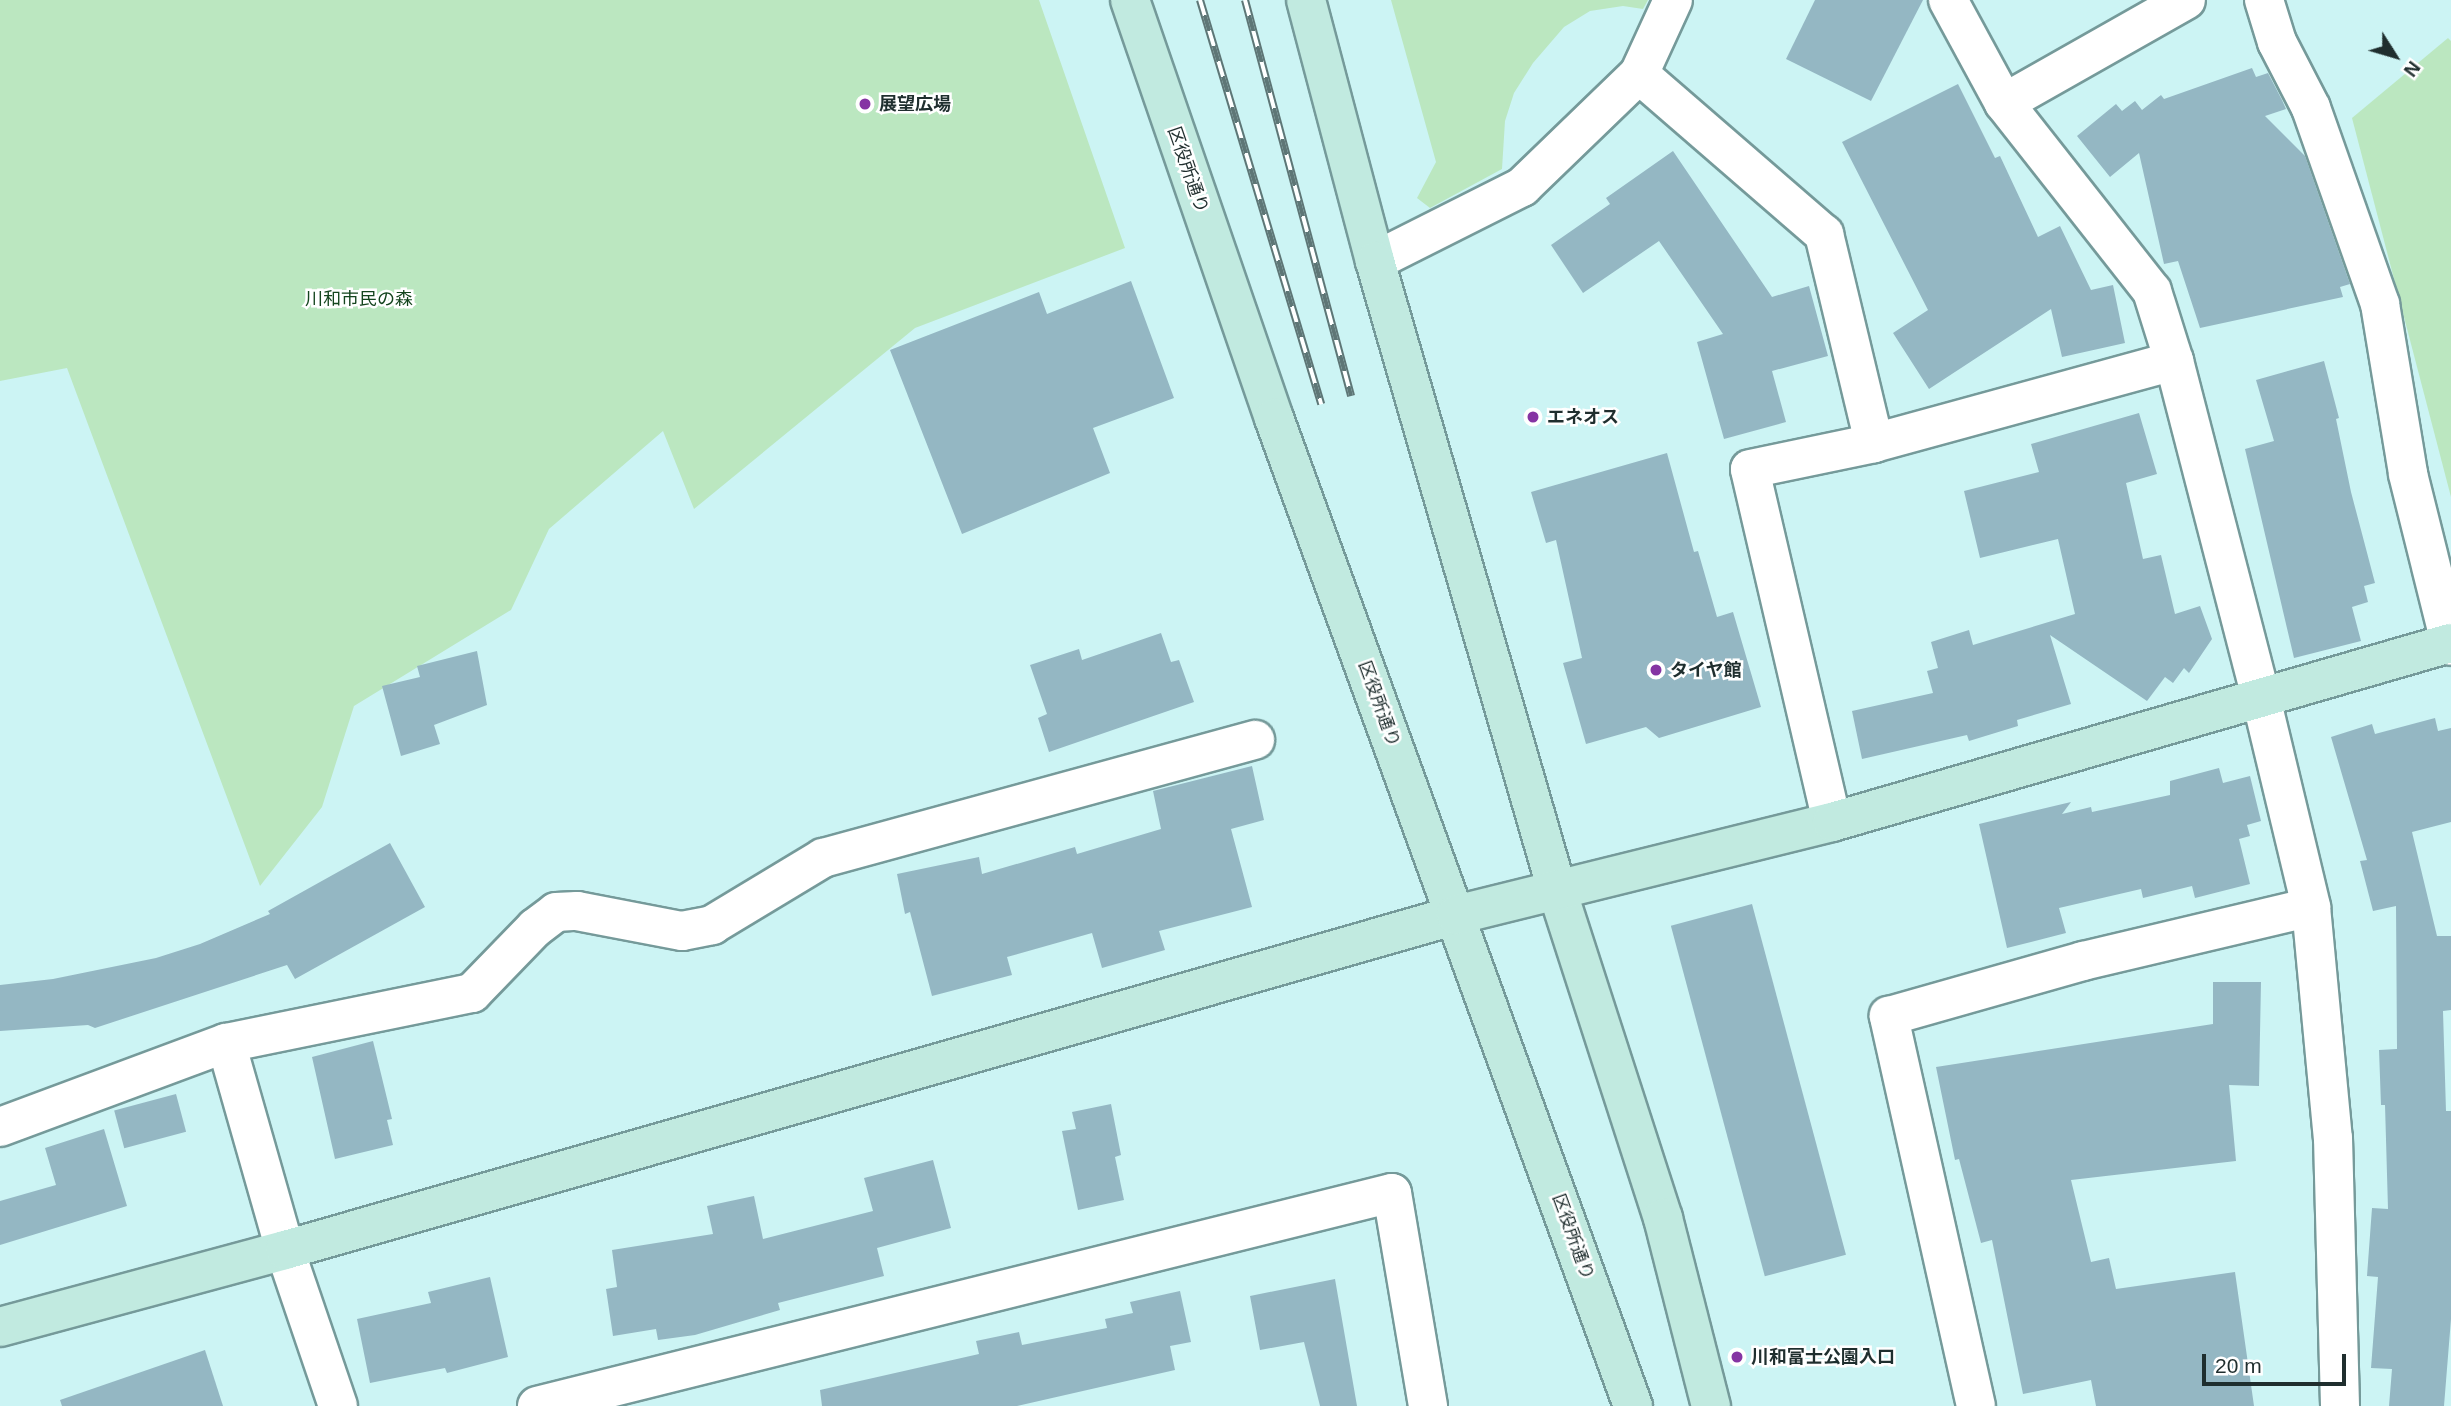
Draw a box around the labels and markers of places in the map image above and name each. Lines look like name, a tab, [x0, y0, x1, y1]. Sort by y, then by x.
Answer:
place label: 展望広場	[879, 93, 951, 115]
marker: 展望広場	[857, 96, 873, 112]
place label: エネオス	[1547, 406, 1619, 428]
marker: エネオス	[1525, 409, 1541, 425]
place label: タイヤ館	[1670, 659, 1742, 681]
marker: タイヤ館	[1648, 662, 1664, 678]
place label: 川和富士公園入口	[1751, 1346, 1895, 1368]
marker: 川和富士公園入口	[1729, 1349, 1745, 1365]

